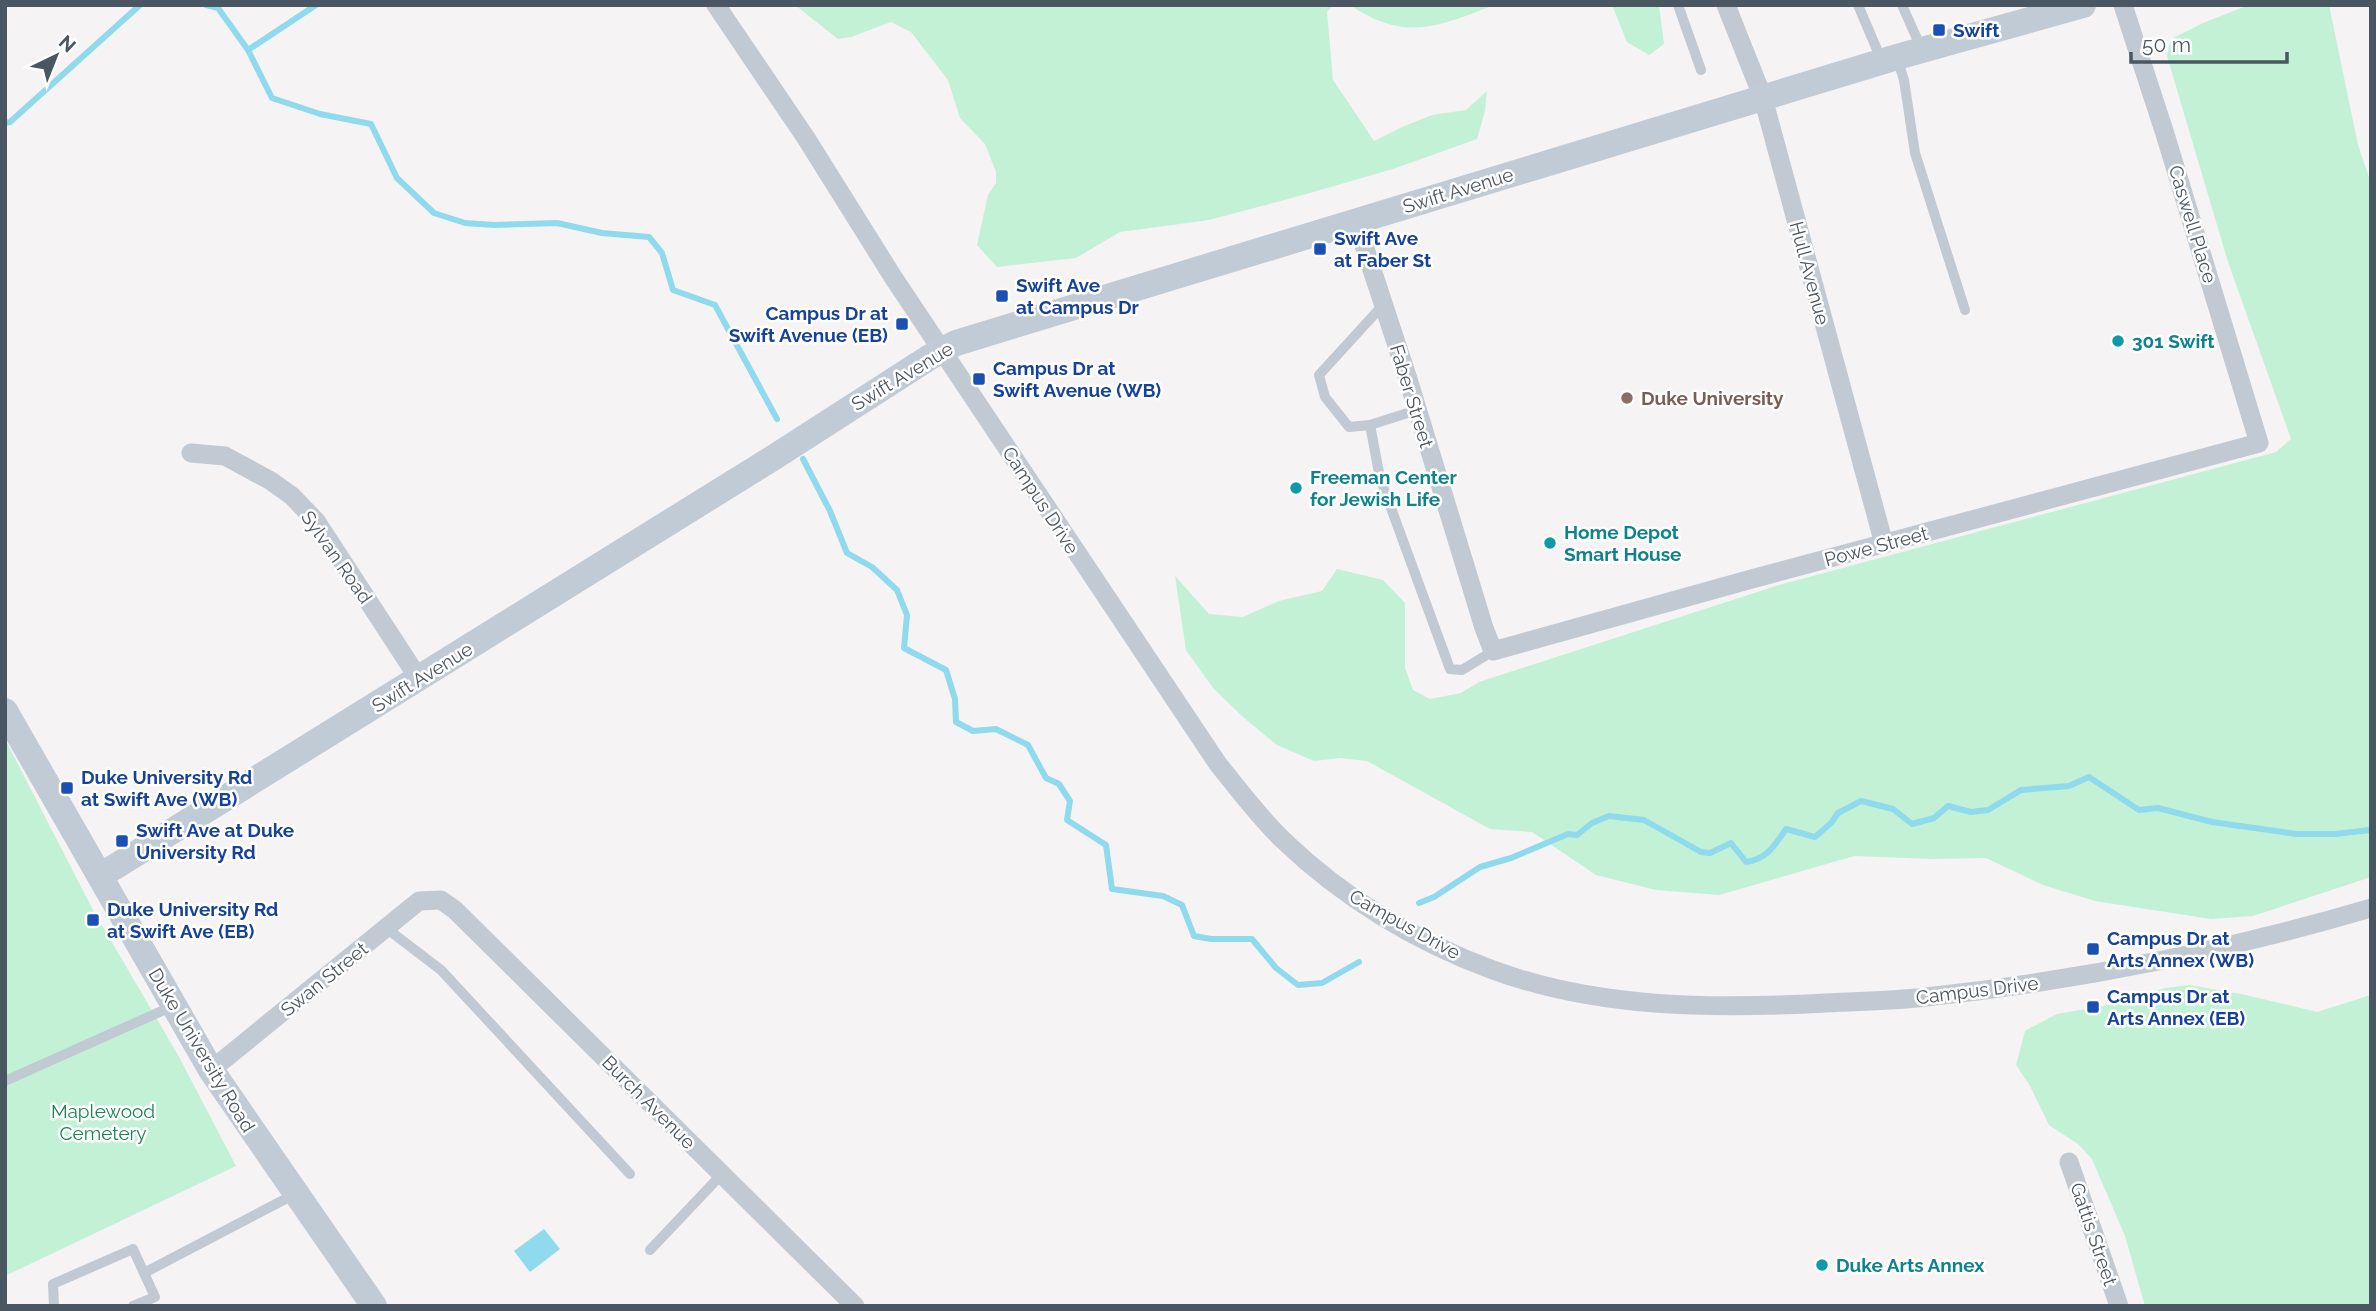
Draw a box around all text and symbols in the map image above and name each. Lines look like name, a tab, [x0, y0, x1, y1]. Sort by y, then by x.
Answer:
place label: Swift	[1953, 19, 2000, 41]
north arrow	[21, 21, 91, 91]
scale bar	[2131, 21, 2287, 65]
marker: Swift	[1931, 22, 1947, 38]
text: N	[55, 31, 80, 57]
text: 50 m	[2142, 32, 2191, 57]
street label: Caswell Place	[2165, 162, 2221, 286]
street label: Swift Avenue	[1400, 163, 1516, 217]
street label: Hull Avenue	[1786, 219, 1834, 327]
place label: Swift Ave at Faber St	[1334, 227, 1432, 271]
marker: Swift Ave at Faber St	[1312, 241, 1328, 257]
place label: Swift Ave at Campus Dr	[1016, 274, 1140, 318]
marker: Swift Ave at Campus Dr	[994, 288, 1010, 304]
place label: Campus Dr at Swift Avenue (EB)	[729, 302, 889, 346]
marker: Campus Dr at Swift Avenue (EB)	[894, 316, 910, 332]
place label: 301 Swift	[2132, 330, 2215, 352]
marker: 301 Swift	[2110, 333, 2126, 349]
street label: Swift Avenue	[847, 337, 957, 415]
street label: Faber Street	[1386, 342, 1438, 451]
place label: Campus Dr at Swift Avenue (WB)	[993, 357, 1161, 401]
marker: Campus Dr at Swift Avenue (WB)	[971, 371, 987, 387]
place label: Duke University	[1641, 387, 1784, 409]
marker: Duke University	[1619, 390, 1635, 406]
street label: Campus Drive	[998, 442, 1084, 558]
place label: Freeman Center for Jewish Life	[1310, 466, 1457, 510]
marker: Freeman Center for Jewish Life	[1288, 480, 1304, 496]
street label: Sylvan Road	[297, 506, 377, 608]
place label: Home Depot Smart House	[1564, 521, 1681, 565]
street label: Powe Street	[1822, 521, 1931, 570]
marker: Home Depot Smart House	[1542, 535, 1558, 551]
street label: Swift Avenue	[368, 637, 476, 717]
place label: Duke University Rd at Swift Ave (WB)	[81, 766, 252, 810]
marker: Duke University Rd at Swift Ave (WB)	[59, 780, 75, 796]
place label: Swift Ave at Duke University Rd	[136, 819, 294, 863]
marker: Swift Ave at Duke University Rd	[114, 833, 130, 849]
street label: Campus Drive	[1346, 885, 1464, 963]
place label: Duke University Rd at Swift Ave (EB)	[107, 898, 278, 942]
marker: Duke University Rd at Swift Ave (EB)	[85, 912, 101, 928]
place label: Campus Dr at Arts Annex (WB)	[2107, 927, 2254, 971]
street label: Swan Street	[276, 937, 372, 1021]
marker: Campus Dr at Arts Annex (WB)	[2085, 941, 2101, 957]
street label: Duke University Road	[144, 964, 260, 1136]
street label: Campus Drive	[1915, 972, 2039, 1008]
place label: Campus Dr at Arts Annex (EB)	[2107, 985, 2245, 1029]
marker: Campus Dr at Arts Annex (EB)	[2085, 999, 2101, 1015]
street label: Burch Avenue	[598, 1051, 700, 1153]
park label: Maplewood Cemetery	[51, 1100, 155, 1144]
street label: Gattis Street	[2066, 1180, 2122, 1289]
place label: Duke Arts Annex	[1836, 1254, 1985, 1276]
marker: Duke Arts Annex	[1814, 1257, 1830, 1273]

